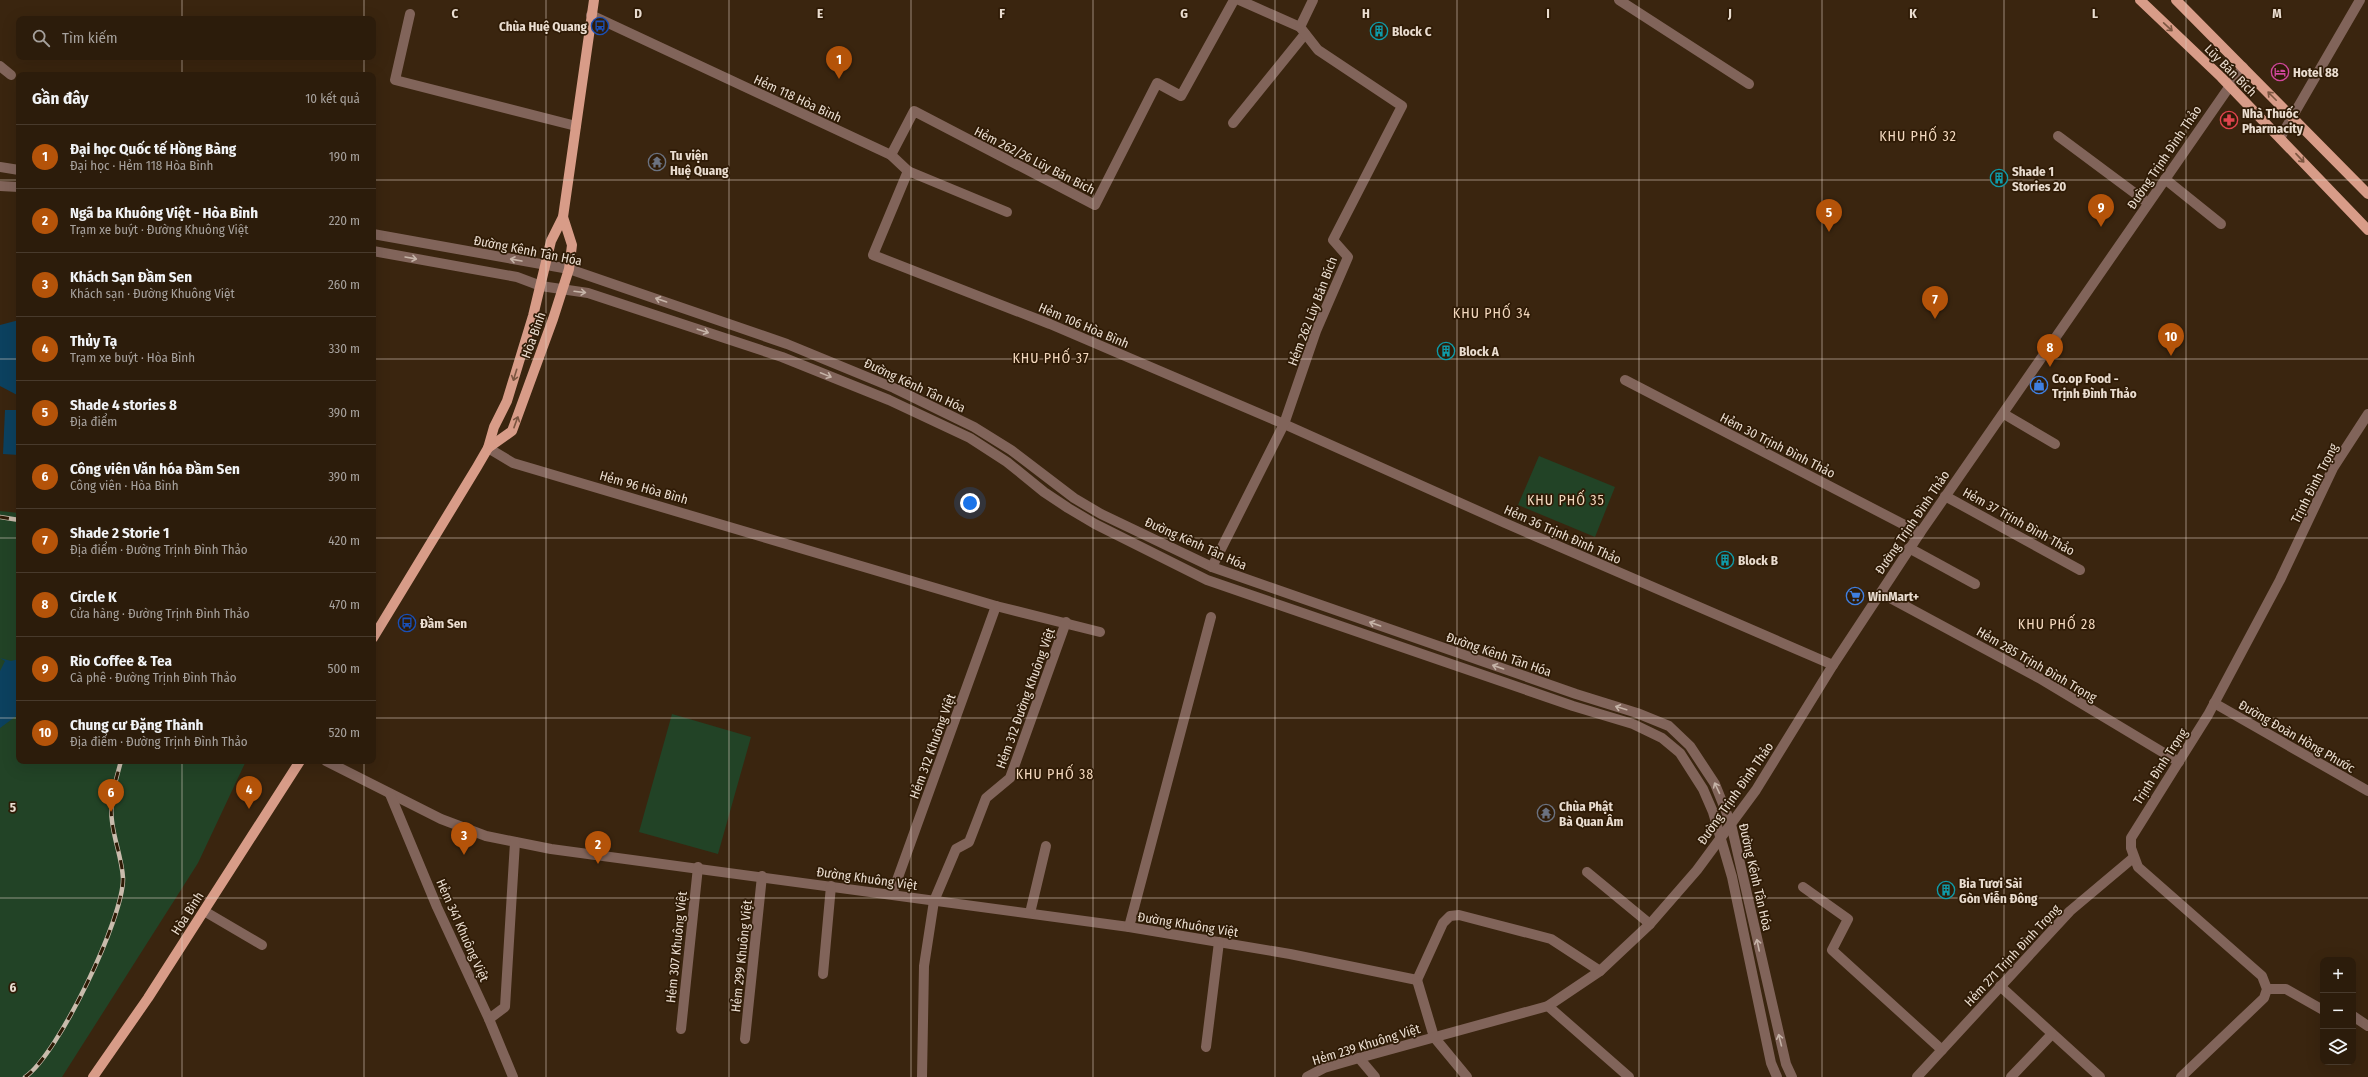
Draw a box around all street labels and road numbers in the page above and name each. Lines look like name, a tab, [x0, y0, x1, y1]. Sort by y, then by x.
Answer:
street label: Lũy Bán Bích	[2202, 41, 2260, 99]
street label: Hẻm 118 Hòa Bình	[752, 72, 844, 125]
street label: Đường Trịnh Đình Thảo	[2124, 103, 2205, 212]
street label: Hẻm 262/26 Lũy Bán Bích	[972, 123, 1098, 197]
street label: Đường Kênh Tân Hóa	[472, 233, 583, 268]
street label: Hẻm 262 Lũy Bán Bích	[1285, 255, 1340, 368]
street label: Hẻm 106 Hòa Bình	[1036, 300, 1131, 351]
street label: Hòa Bình	[518, 310, 549, 360]
street label: Đường Kênh Tân Hóa	[862, 355, 968, 416]
street label: Hẻm 30 Trịnh Đình Thảo	[1718, 410, 1838, 481]
street label: Trịnh Đình Trọng	[2288, 440, 2341, 526]
street label: Hẻm 96 Hòa Bình	[598, 468, 690, 507]
street label: Đường Trịnh Đình Thảo	[1872, 468, 1953, 577]
street label: Hẻm 37 Trịnh Đình Thảo	[1960, 484, 2077, 558]
street label: Hẻm 36 Trịnh Đình Thảo	[1502, 502, 1624, 567]
street label: Đường Kênh Tân Hóa	[1142, 514, 1249, 573]
street label: Hẻm 285 Trịnh Đình Trọng	[1974, 624, 2100, 705]
street label: Hẻm 312 Đường Khuông Việt	[993, 625, 1058, 770]
street label: Đường Kênh Tân Hóa	[1444, 629, 1553, 680]
street label: Hẻm 312 Khuông Việt	[906, 691, 959, 801]
street label: Đường Đoàn Hồng Phước	[2236, 697, 2358, 776]
street label: Trịnh Đình Trọng	[2130, 725, 2191, 807]
street label: Đường Trịnh Đình Thảo	[1694, 739, 1777, 847]
street label: Đường Kênh Tân Hóa	[1736, 822, 1775, 932]
street label: Đường Khuông Việt	[816, 864, 919, 893]
street label: Hẻm 341 Khuông Việt	[433, 877, 492, 985]
street label: Hòa Bình	[168, 889, 207, 938]
street label: Hẻm 307 Khuông Việt	[663, 890, 690, 1004]
street label: Hẻm 299 Khuông Việt	[728, 899, 755, 1013]
street label: Hẻm 271 Trịnh Đình Trọng	[1961, 901, 2064, 1009]
street label: Đường Khuông Việt	[1137, 909, 1240, 940]
street label: Hẻm 239 Khuông Việt	[1310, 1021, 1423, 1068]

